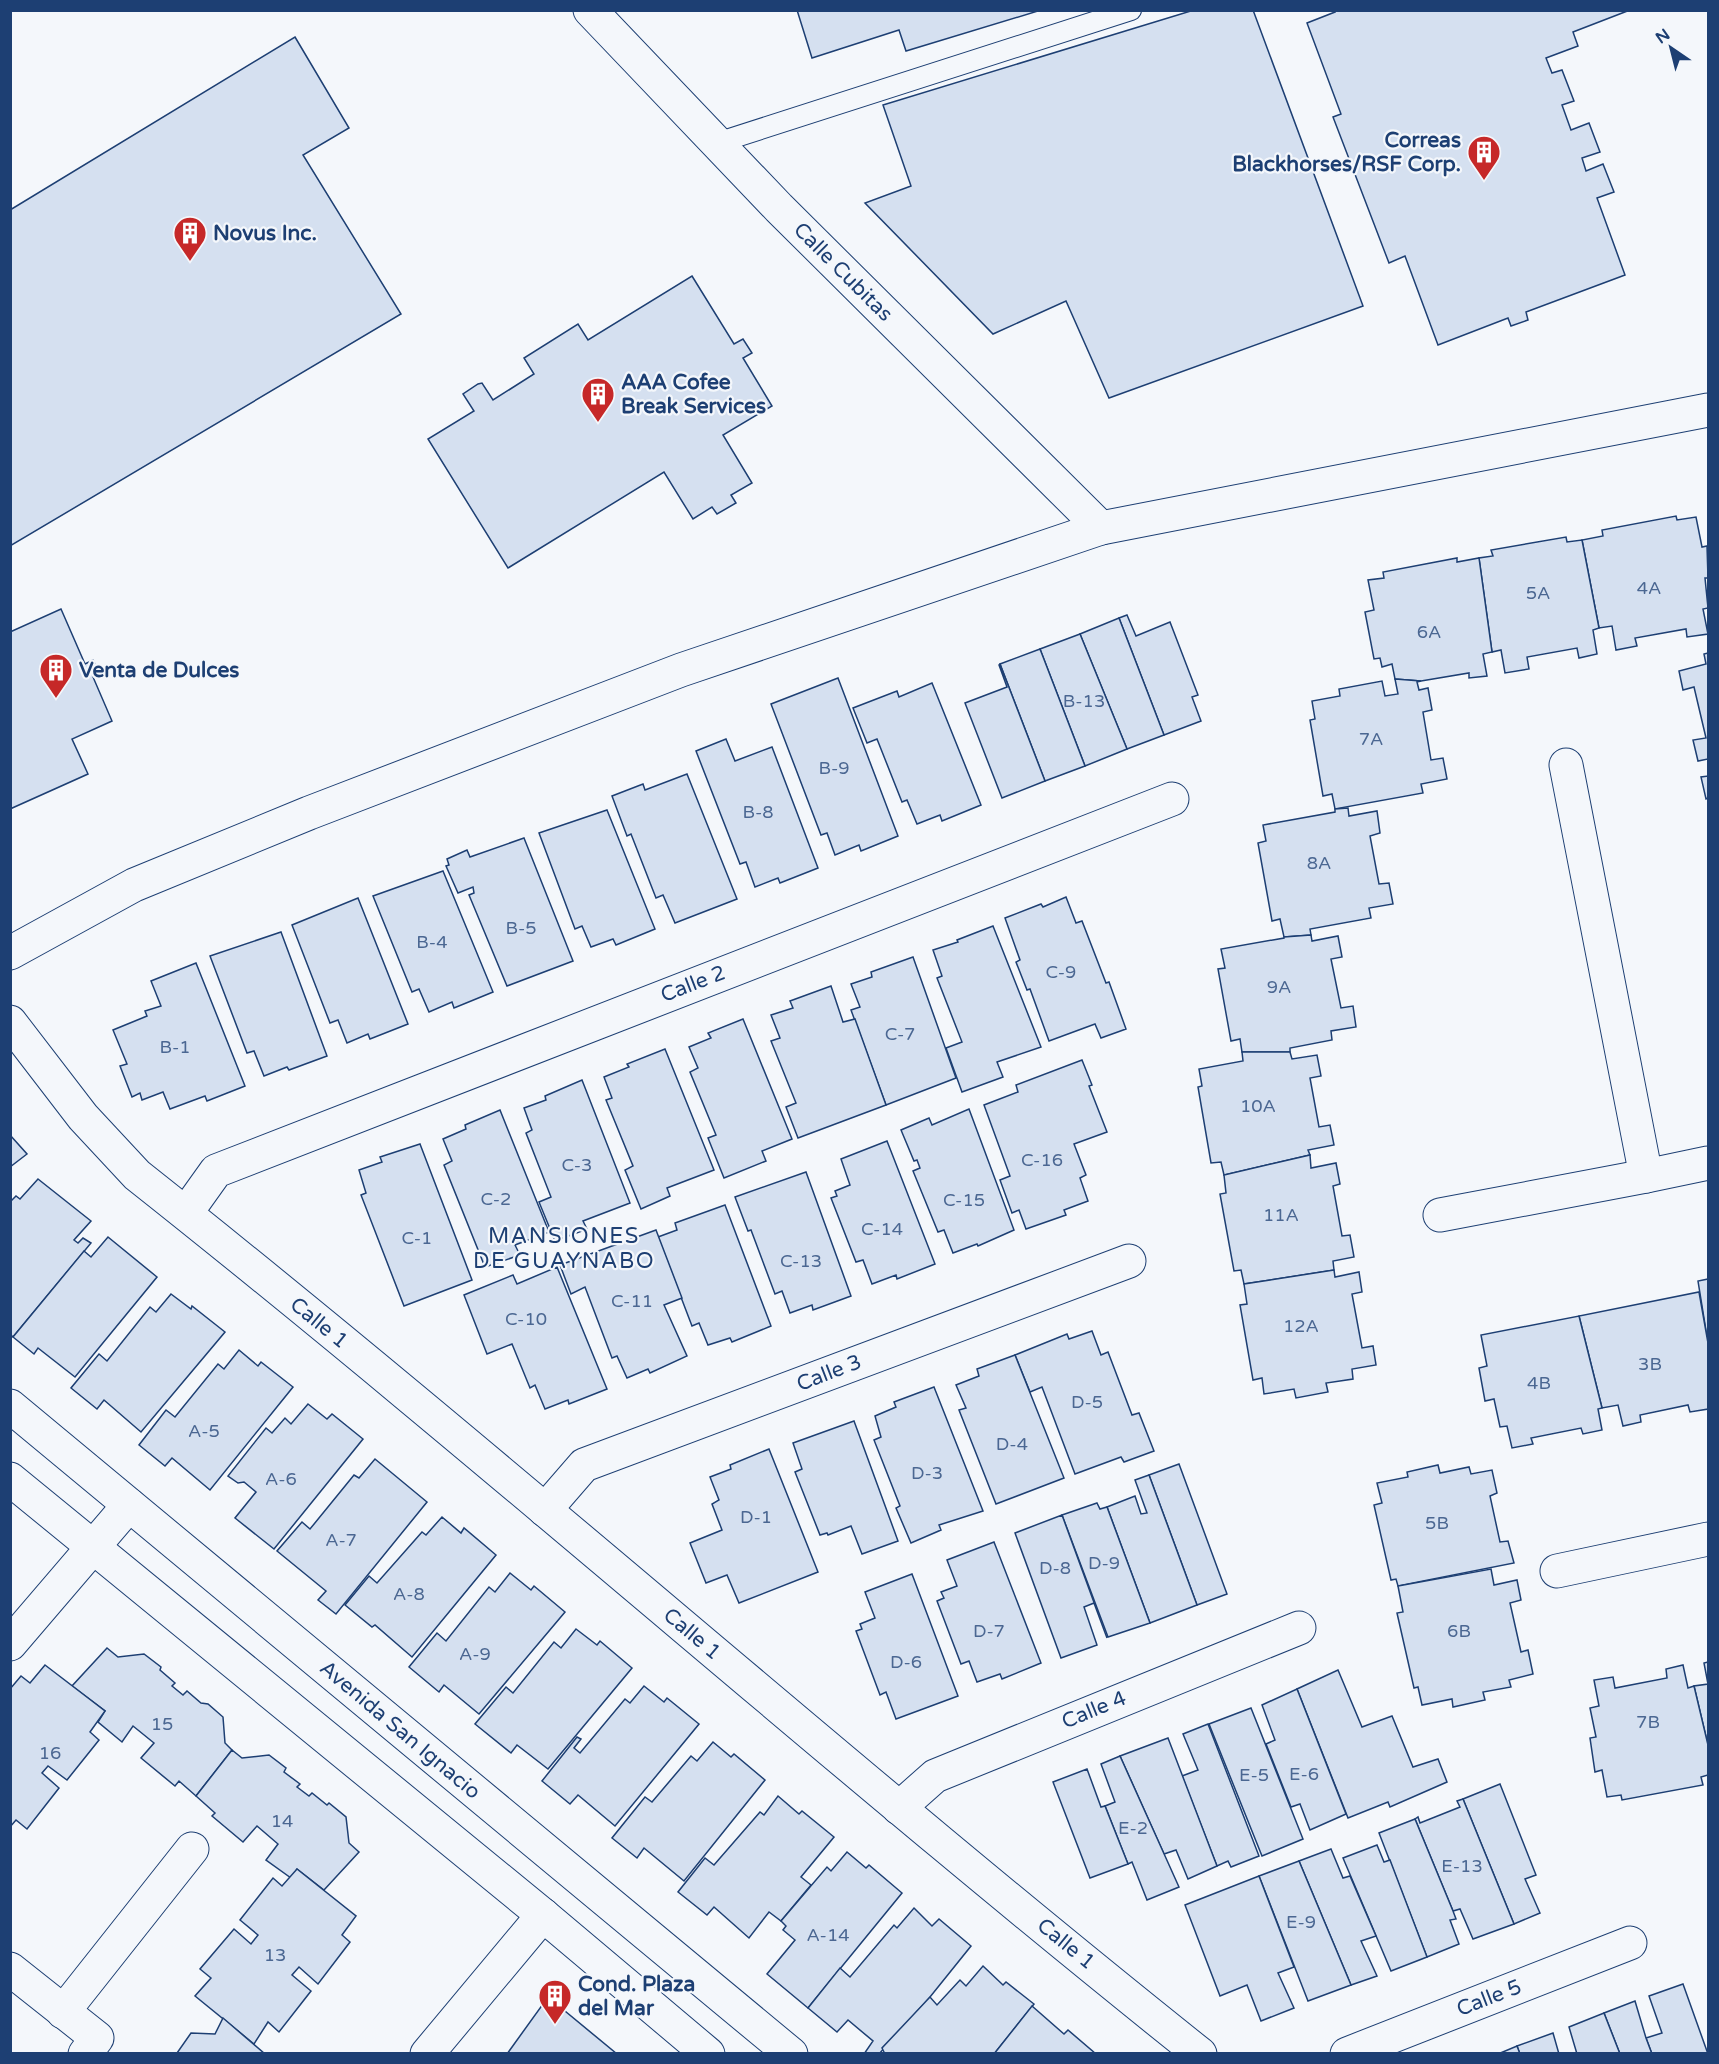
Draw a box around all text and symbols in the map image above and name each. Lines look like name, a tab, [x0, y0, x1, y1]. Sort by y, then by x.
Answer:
north arrow	[1641, 18, 1701, 78]
text: N	[1652, 25, 1674, 48]
place label: Correas Blackhorses/RSF Corp.	[1232, 128, 1461, 177]
building icon: Correas Blackhorses/RSF Corp.	[1466, 134, 1502, 181]
building icon: Novus Inc.	[172, 215, 208, 262]
street label: Calle Cubitas	[788, 217, 898, 327]
place label: Novus Inc.	[213, 221, 317, 246]
place label: AAA Cofee Break Services	[621, 370, 766, 419]
building icon: AAA Cofee Break Services	[580, 376, 616, 423]
house number: 4A	[1637, 577, 1661, 599]
house number: 5A	[1526, 582, 1550, 604]
house number: 6A	[1417, 621, 1441, 643]
building icon: Venta de Dulces	[38, 652, 74, 699]
place label: Venta de Dulces	[79, 658, 239, 683]
house number: B-13	[1063, 690, 1105, 712]
house number: 7A	[1359, 728, 1383, 750]
house number: B-9	[818, 757, 850, 779]
house number: B-8	[742, 801, 774, 823]
house number: 8A	[1307, 852, 1331, 874]
house number: B-5	[505, 917, 537, 939]
house number: B-4	[416, 931, 448, 953]
street label: Calle 2	[657, 960, 729, 1008]
house number: C-9	[1046, 961, 1076, 983]
house number: 9A	[1267, 976, 1291, 998]
house number: C-7	[885, 1023, 915, 1045]
house number: B-1	[159, 1036, 191, 1058]
house number: 10A	[1240, 1095, 1276, 1117]
house number: C-16	[1021, 1149, 1063, 1171]
house number: C-3	[562, 1154, 592, 1176]
house number: C-2	[481, 1188, 511, 1210]
house number: C-15	[943, 1189, 985, 1211]
house number: 11A	[1263, 1204, 1299, 1226]
house number: C-14	[861, 1218, 903, 1240]
district label: MANSIONES DE GUAYNABO	[473, 1223, 655, 1274]
house number: C-1	[402, 1227, 432, 1249]
house number: C-13	[780, 1250, 822, 1272]
house number: C-11	[611, 1290, 653, 1312]
street label: Calle 1	[285, 1292, 353, 1354]
house number: C-10	[505, 1308, 547, 1330]
house number: 12A	[1283, 1315, 1319, 1337]
street label: Calle 3	[793, 1349, 865, 1397]
house number: 3B	[1638, 1353, 1662, 1375]
house number: 4B	[1527, 1372, 1551, 1394]
house number: D-5	[1071, 1391, 1103, 1413]
house number: A-5	[188, 1420, 220, 1442]
house number: D-4	[996, 1433, 1028, 1455]
house number: D-3	[911, 1462, 943, 1484]
house number: A-6	[265, 1468, 297, 1490]
house number: D-1	[740, 1506, 772, 1528]
house number: 5B	[1425, 1512, 1449, 1534]
house number: A-7	[325, 1529, 357, 1551]
house number: D-9	[1088, 1552, 1120, 1574]
house number: D-8	[1039, 1557, 1071, 1579]
house number: A-8	[393, 1583, 425, 1605]
street label: Calle 1	[658, 1603, 726, 1665]
house number: D-7	[973, 1620, 1005, 1642]
house number: 6B	[1447, 1620, 1471, 1642]
house number: A-9	[459, 1643, 491, 1665]
house number: D-6	[890, 1651, 922, 1673]
street label: Avenida San Ignacio	[315, 1655, 485, 1805]
street label: Calle 4	[1058, 1686, 1130, 1734]
house number: 7B	[1636, 1711, 1660, 1733]
house number: 15	[151, 1713, 173, 1735]
house number: 16	[39, 1742, 61, 1764]
house number: E-6	[1289, 1763, 1319, 1785]
house number: E-5	[1239, 1764, 1269, 1786]
house number: 14	[271, 1810, 293, 1832]
house number: E-2	[1118, 1817, 1148, 1839]
house number: E-13	[1441, 1855, 1483, 1877]
house number: E-9	[1286, 1911, 1316, 1933]
street label: Calle 1	[1032, 1913, 1100, 1975]
house number: A-14	[806, 1924, 850, 1946]
house number: 13	[264, 1944, 286, 1966]
place label: Cond. Plaza del Mar	[578, 1972, 695, 2021]
street label: Calle 5	[1453, 1974, 1525, 2022]
building icon: Cond. Plaza del Mar	[537, 1978, 573, 2025]

